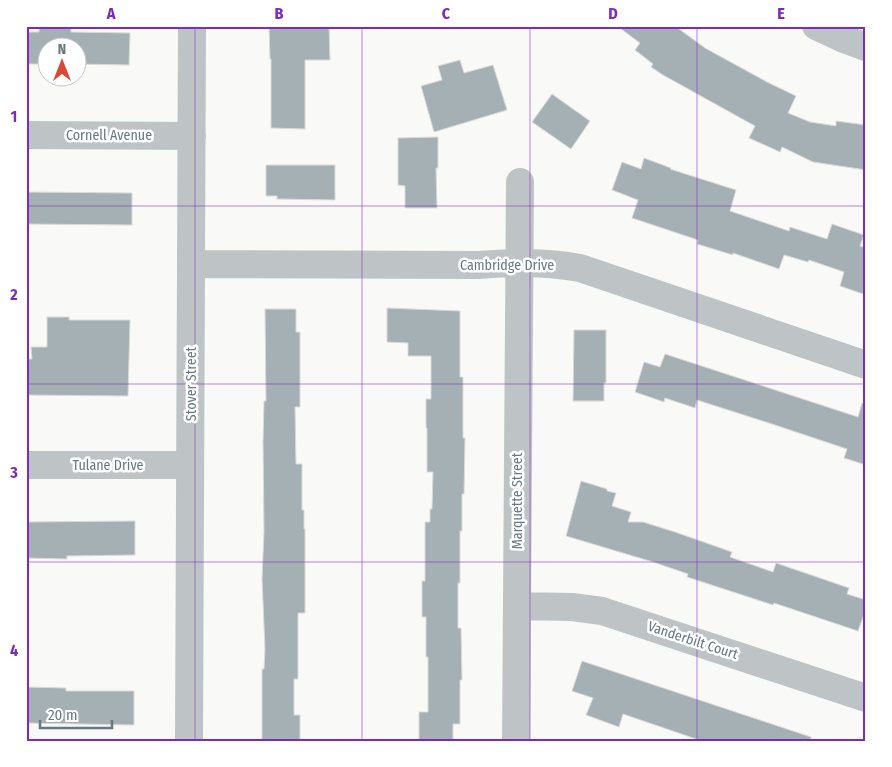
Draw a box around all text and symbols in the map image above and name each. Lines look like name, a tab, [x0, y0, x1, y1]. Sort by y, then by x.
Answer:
text: A	[106, 4, 116, 23]
text: B	[275, 4, 284, 23]
text: C	[442, 4, 451, 23]
text: D	[608, 4, 618, 23]
text: E	[777, 4, 785, 23]
north arrow	[38, 38, 88, 88]
text: N	[58, 41, 66, 58]
text: 1	[11, 107, 17, 126]
street label: Cornell Avenue	[66, 127, 152, 144]
street label: Cambridge Drive	[460, 257, 554, 274]
text: 2	[9, 285, 18, 304]
street label: Stover Street	[183, 346, 200, 421]
street label: Marquette Street	[509, 452, 526, 549]
street label: Tulane Drive	[73, 457, 144, 474]
text: 3	[9, 463, 18, 482]
street label: Vanderbilt Court	[646, 618, 740, 663]
text: 4	[10, 641, 18, 660]
scale bar	[40, 697, 112, 729]
text: 20 m	[48, 706, 78, 724]

